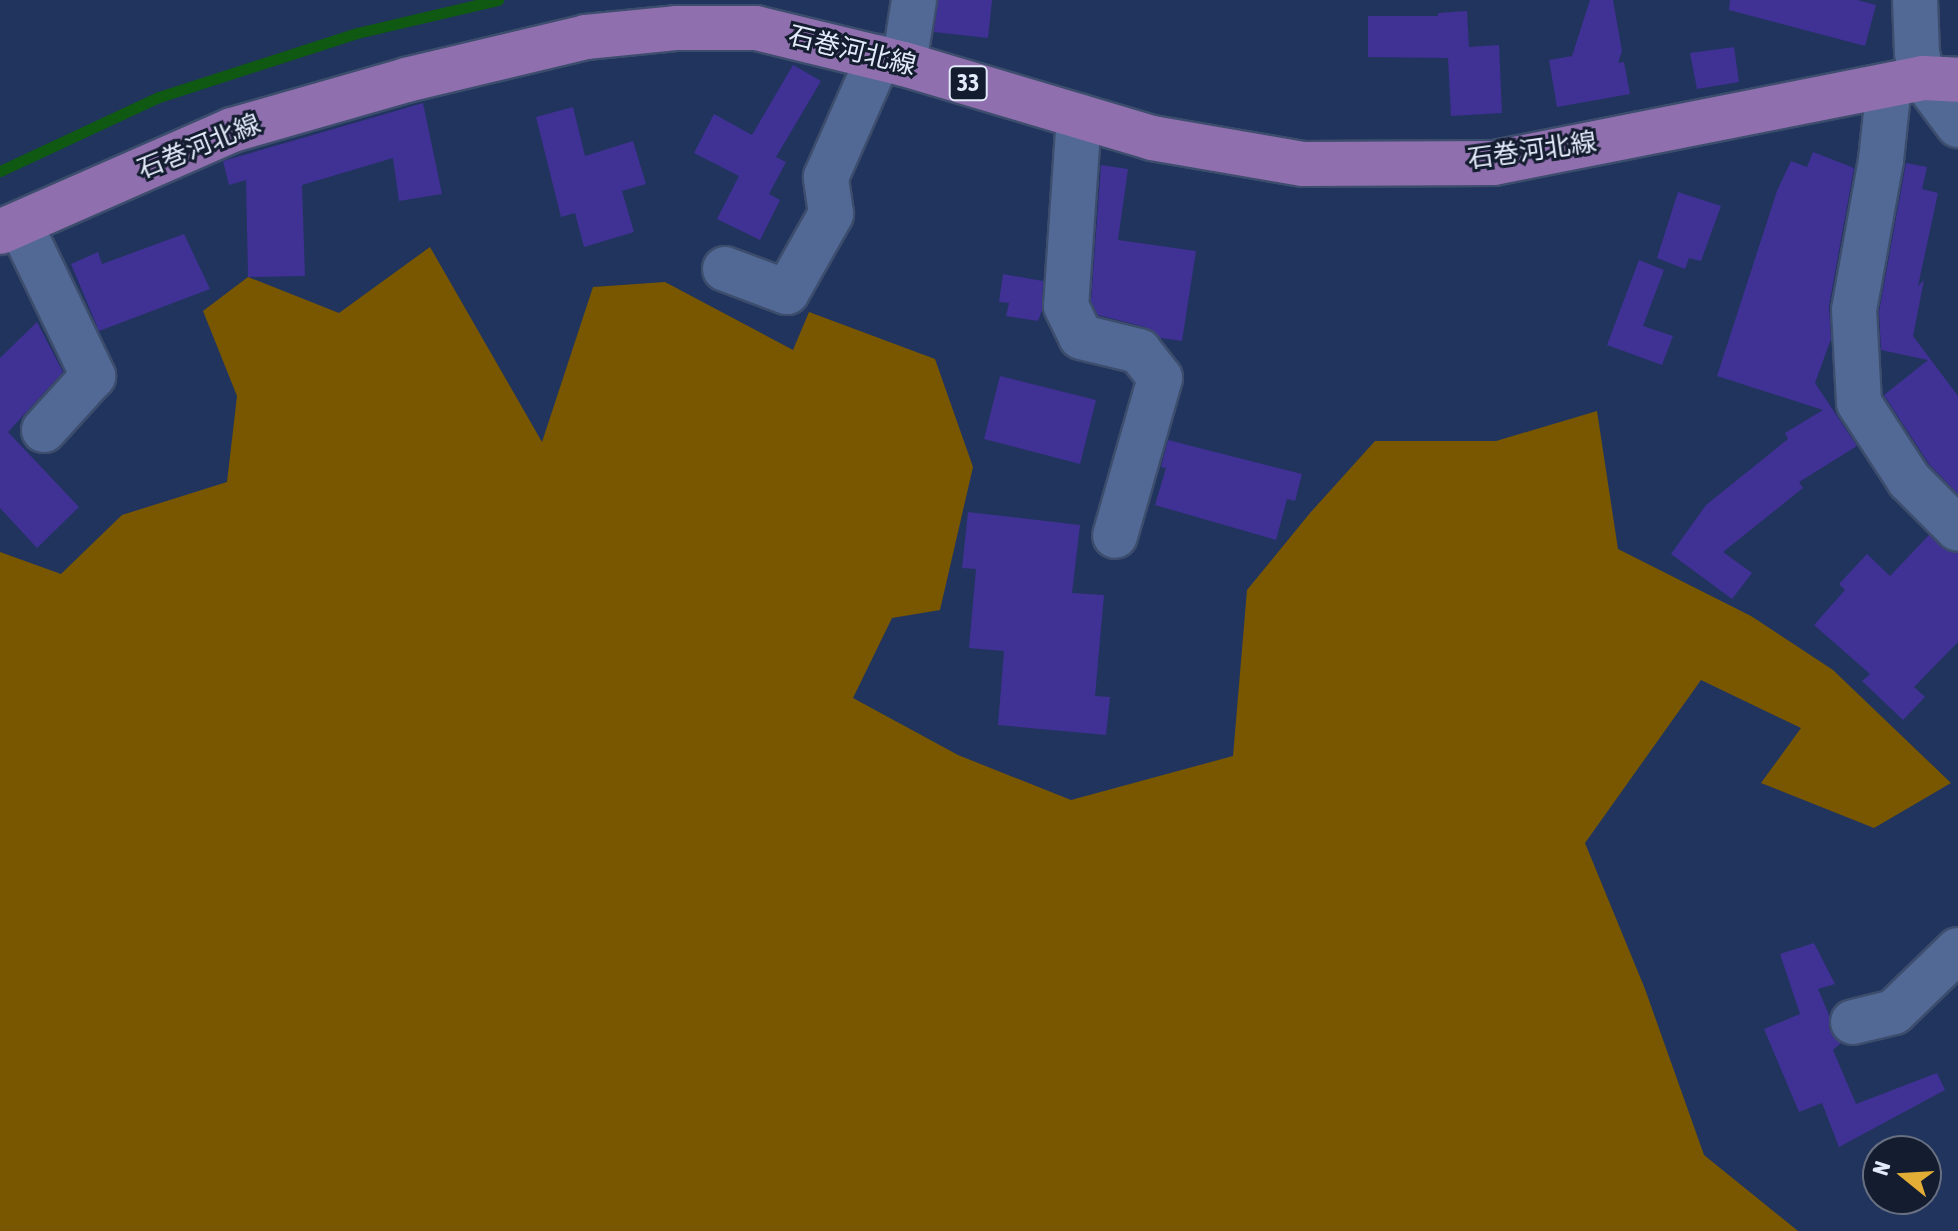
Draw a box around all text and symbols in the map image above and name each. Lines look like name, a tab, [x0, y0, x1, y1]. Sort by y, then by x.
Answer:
street label: 石巻河北線	[785, 20, 919, 82]
road number: 33	[948, 63, 988, 103]
street label: 石巻河北線	[133, 108, 265, 186]
street label: 石巻河北線	[1465, 127, 1599, 175]
north arrow	[1862, 1135, 1942, 1215]
text: N	[1867, 1158, 1895, 1178]

